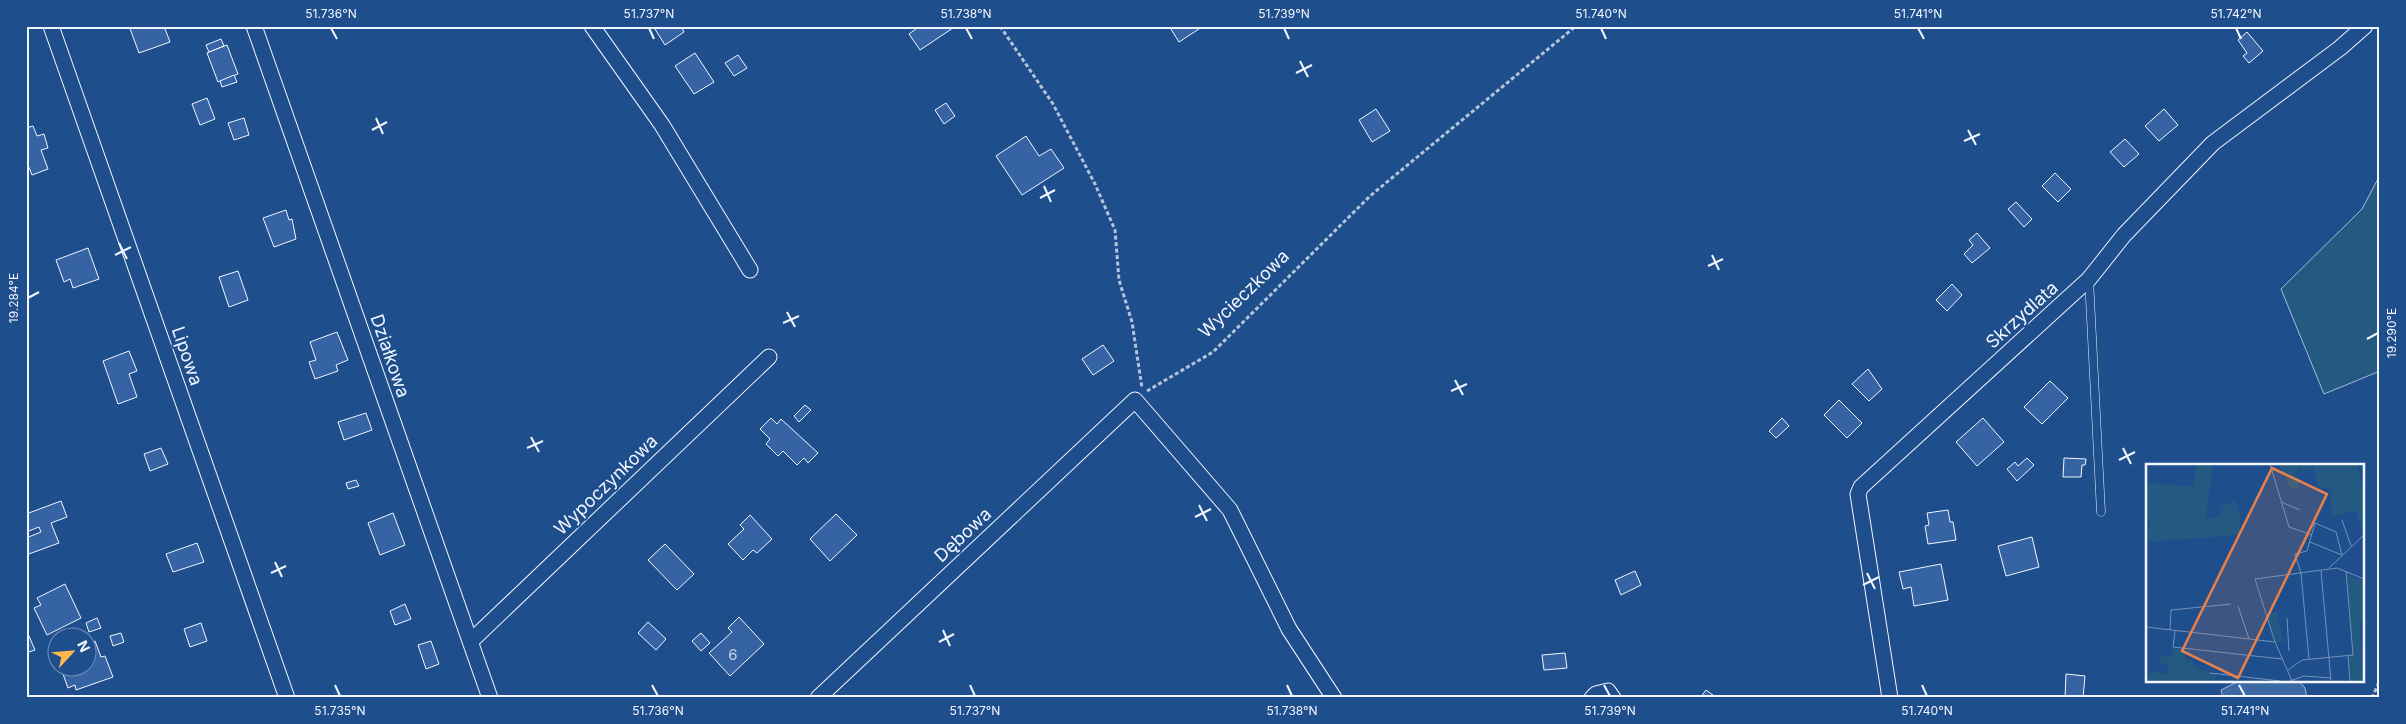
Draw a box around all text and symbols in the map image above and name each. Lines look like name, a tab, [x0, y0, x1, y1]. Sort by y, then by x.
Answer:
text: 51.736°N	[305, 6, 357, 21]
text: 51.737°N	[624, 6, 674, 21]
text: 51.738°N	[940, 6, 992, 21]
text: 51.739°N	[1258, 6, 1310, 21]
text: 51.740°N	[1575, 6, 1627, 21]
text: 51.741°N	[1894, 6, 1942, 21]
text: 51.742°N	[2210, 6, 2262, 21]
street label: Wycieczkowa	[1194, 245, 1293, 342]
text: 19.284°E	[6, 273, 21, 323]
street label: Skrzydlata	[1981, 277, 2062, 352]
text: 19.290°E	[2384, 308, 2399, 358]
street label: Działkowa	[366, 312, 414, 400]
street label: Lipowa	[168, 324, 207, 388]
street label: Wypoczynkowa	[550, 430, 662, 539]
inset map	[2146, 464, 2364, 682]
street label: Dębowa	[930, 503, 995, 566]
north arrow	[48, 626, 98, 676]
text: N	[74, 638, 94, 655]
house number: 6	[728, 645, 738, 664]
text: 51.735°N	[314, 703, 366, 718]
text: 51.736°N	[632, 703, 684, 718]
text: 51.737°N	[950, 703, 1000, 718]
text: 51.738°N	[1266, 703, 1318, 718]
text: 51.739°N	[1584, 703, 1636, 718]
text: 51.740°N	[1901, 703, 1953, 718]
text: 51.741°N	[2221, 703, 2269, 718]

